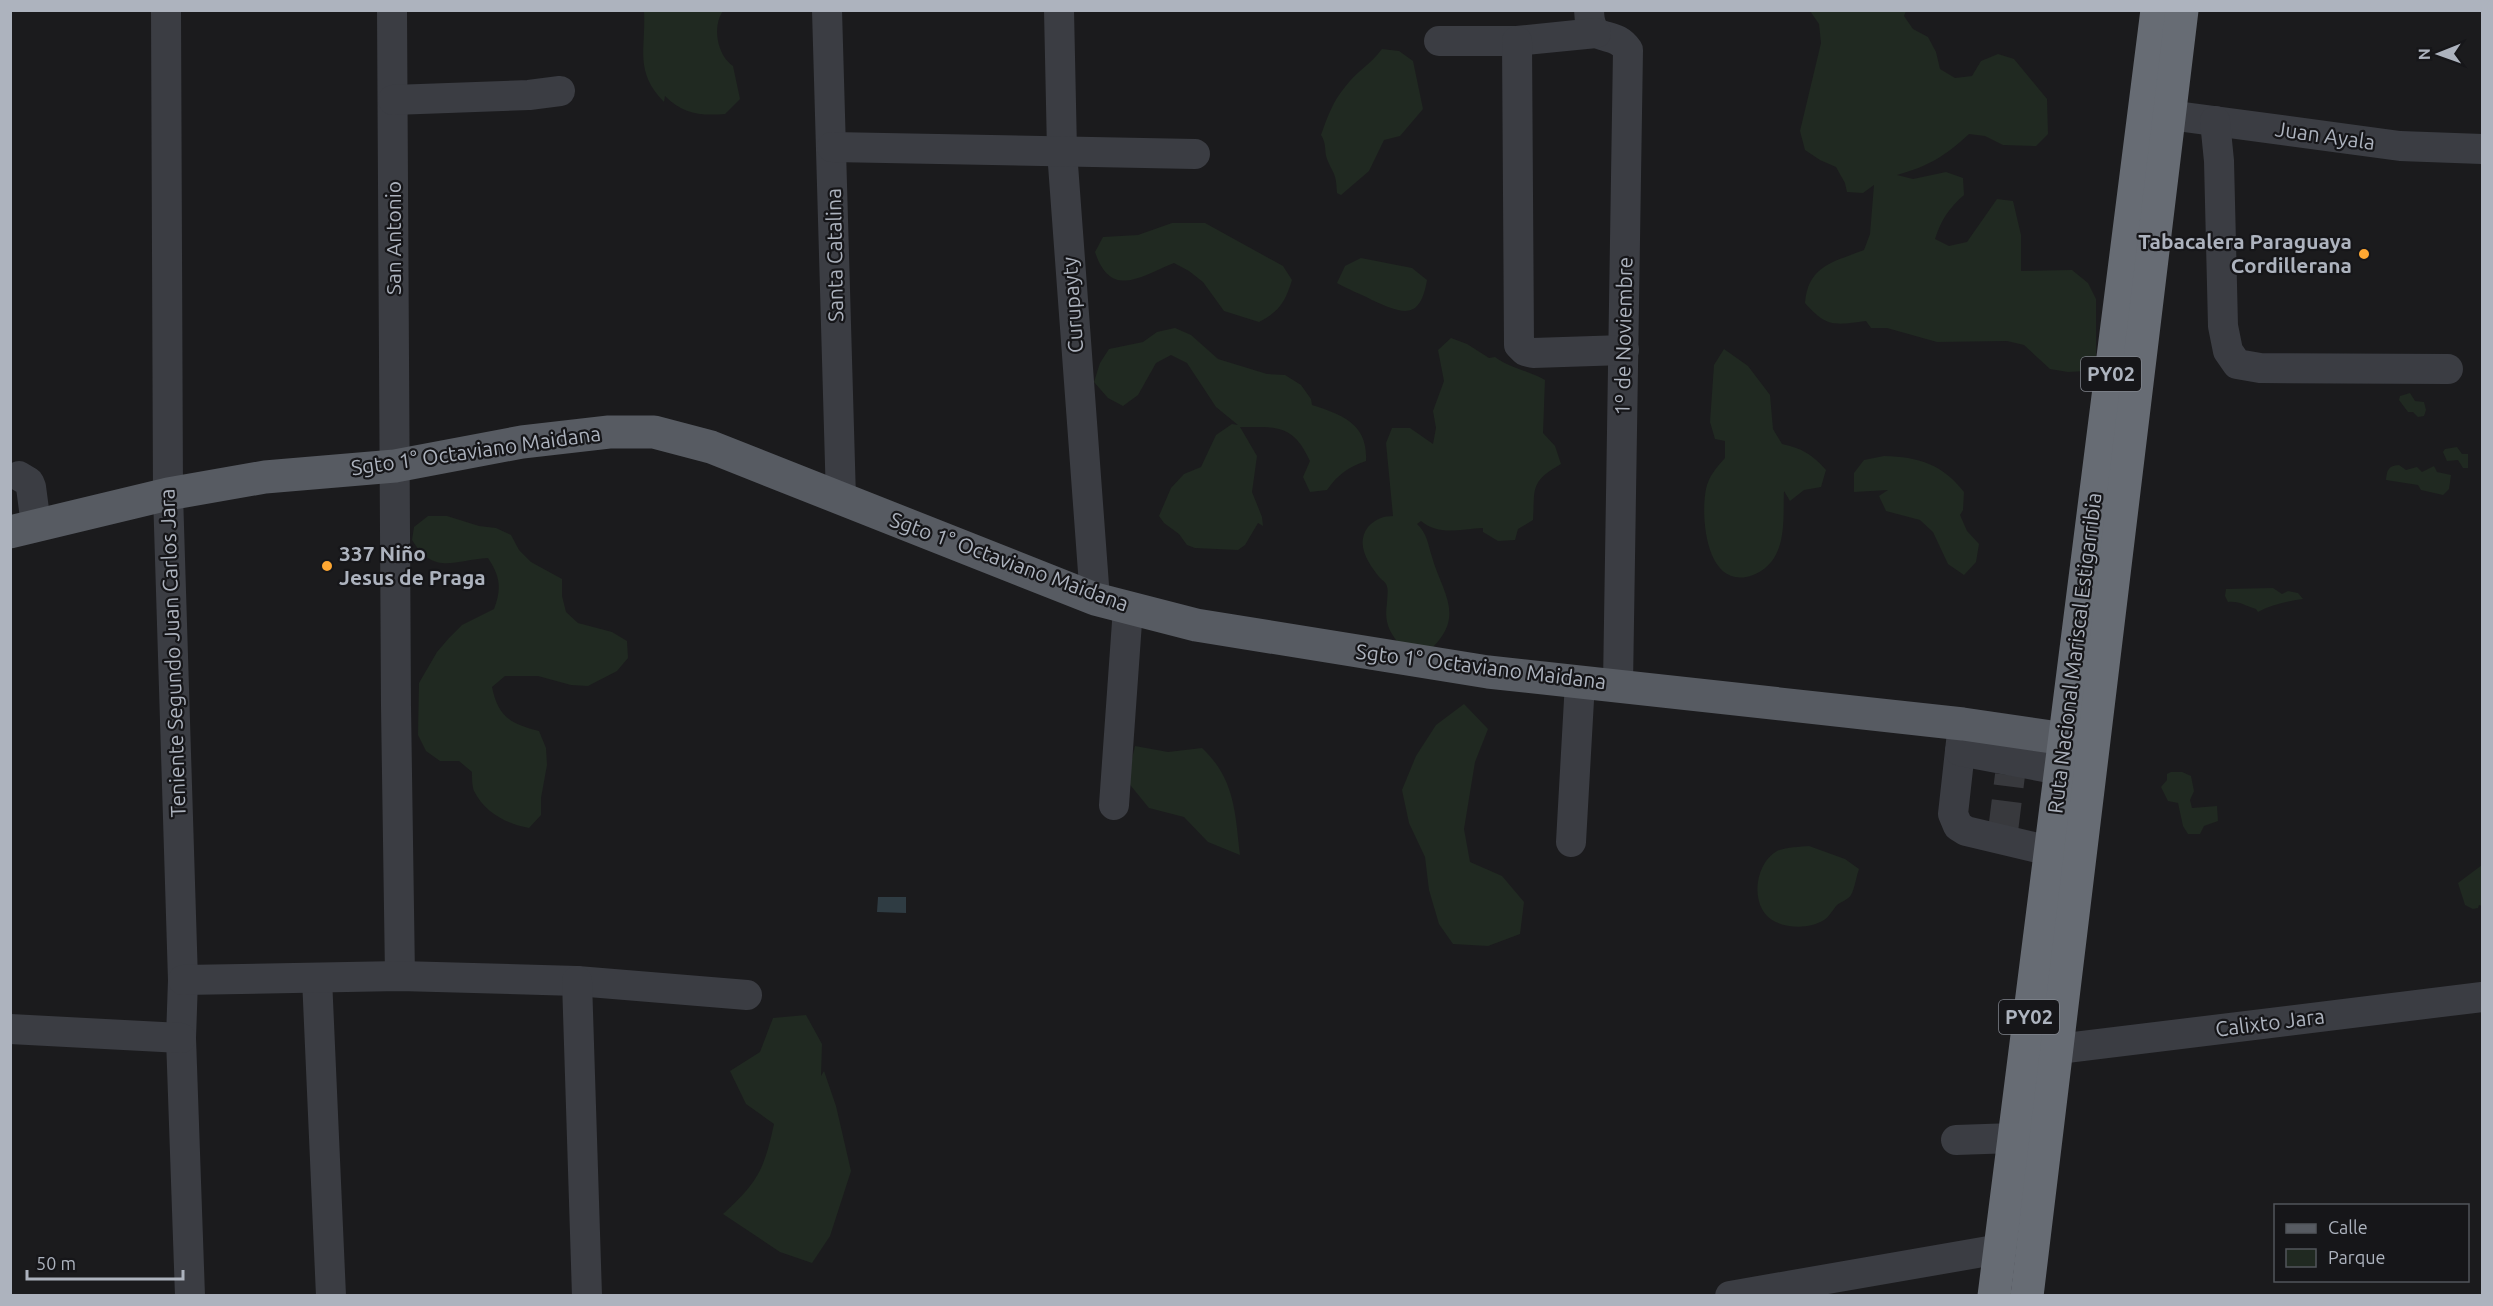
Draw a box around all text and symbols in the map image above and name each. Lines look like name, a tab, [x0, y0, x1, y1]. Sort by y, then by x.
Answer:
north arrow	[2409, 24, 2469, 84]
text: N	[2415, 48, 2433, 60]
street label: Juan Ayala	[2274, 116, 2377, 154]
street label: San Antonio	[381, 181, 405, 295]
street label: Santa Catalina	[821, 188, 847, 322]
place label: Tabacalera Paraguaya Cordillerana	[2138, 229, 2352, 277]
marker: Tabacalera Paraguaya Cordillerana	[2357, 247, 2371, 261]
street label: Curupayty	[1057, 256, 1087, 354]
street label: 1º de Noviembre	[1610, 256, 1636, 416]
road number: PY02	[2081, 357, 2141, 391]
street label: Sgto 1° Octaviano Maidana	[349, 421, 602, 479]
street label: Teniente Segundo Juan Carlos Jara	[154, 488, 190, 818]
street label: Ruta Nacional Mariscal Estigarribia	[2042, 491, 2106, 815]
street label: Sgto 1° Octaviano Maidana	[887, 507, 1132, 615]
place label: 337 Niño Jesus de Praga	[339, 541, 486, 589]
marker: 337 Niño Jesus de Praga	[320, 559, 334, 573]
street label: Sgto 1° Octaviano Maidana	[1355, 639, 1608, 693]
road number: PY02	[1999, 1000, 2059, 1034]
street label: Calixto Jara	[2214, 1003, 2326, 1041]
legend	[2274, 1204, 2469, 1282]
text: Calle	[2328, 1217, 2368, 1237]
scale bar	[27, 1243, 183, 1281]
text: Parque	[2328, 1247, 2385, 1267]
text: 50 m	[36, 1253, 76, 1273]

